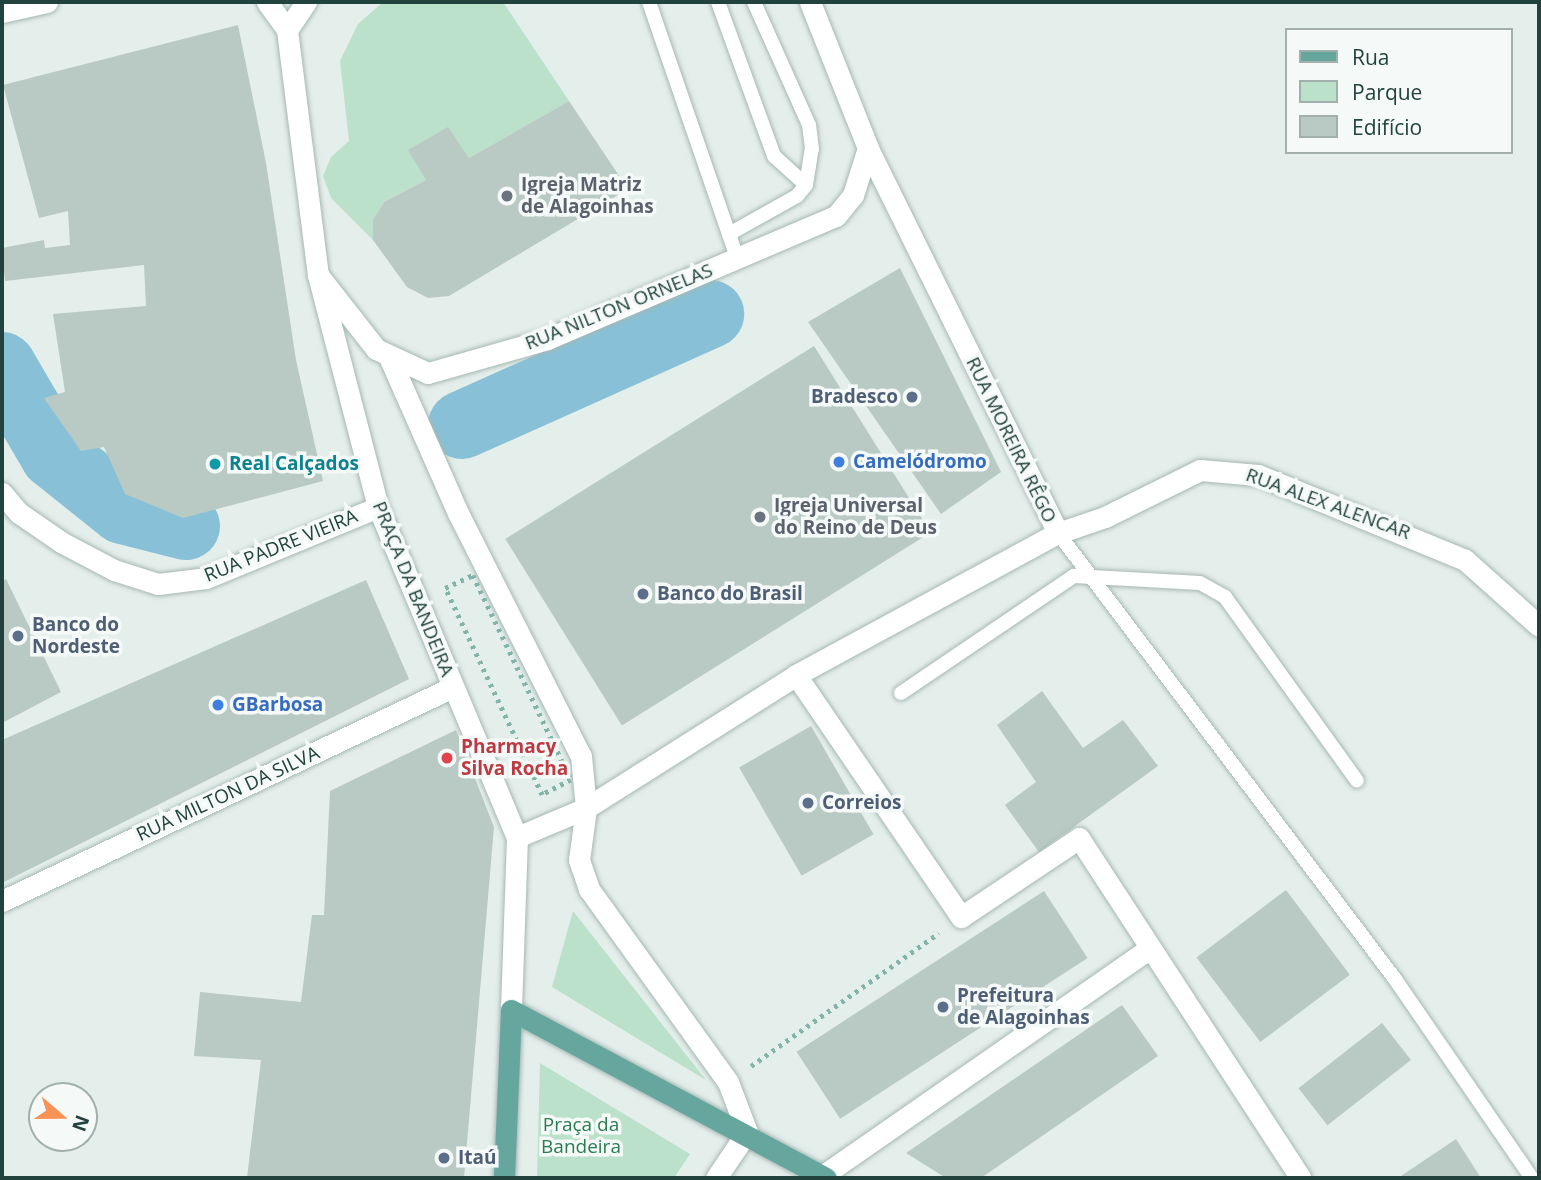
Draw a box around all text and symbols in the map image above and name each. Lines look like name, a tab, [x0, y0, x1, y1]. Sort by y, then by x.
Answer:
legend	[1286, 28, 1513, 154]
text: Rua	[1352, 43, 1390, 71]
text: Parque	[1352, 78, 1422, 106]
text: Edifício	[1352, 113, 1422, 141]
place label: Igreja Matriz de Alagoinhas	[521, 174, 654, 218]
marker: Igreja Matriz de Alagoinhas	[499, 188, 515, 204]
street label: RUA NILTON ORNELAS	[522, 259, 716, 355]
street label: RUA MOREIRA RÊGO	[961, 353, 1061, 527]
place label: Bradesco	[811, 386, 898, 408]
marker: Bradesco	[904, 389, 920, 405]
place label: Camelódromo	[853, 451, 987, 473]
place label: Real Calçados	[229, 453, 359, 475]
marker: Camelódromo	[831, 454, 847, 470]
marker: Real Calçados	[207, 456, 223, 472]
street label: RUA ALEX ALENCAR	[1243, 464, 1413, 544]
place label: Igreja Universal do Reino de Deus	[774, 495, 937, 539]
street label: PRAÇA DA BANDEIRA	[367, 498, 459, 680]
street label: RUA PADRE VIEIRA	[201, 505, 361, 587]
marker: Igreja Universal do Reino de Deus	[752, 509, 768, 525]
place label: Banco do Brasil	[657, 583, 803, 605]
marker: Banco do Brasil	[635, 586, 651, 602]
place label: Banco do Nordeste	[32, 614, 120, 658]
marker: Banco do Nordeste	[10, 628, 26, 644]
place label: GBarbosa	[232, 694, 323, 716]
marker: GBarbosa	[210, 697, 226, 713]
place label: Pharmacy Silva Rocha	[461, 736, 568, 780]
street label: RUA MILTON DA SILVA	[133, 742, 323, 846]
marker: Pharmacy Silva Rocha	[439, 750, 455, 766]
place label: Correios	[822, 792, 901, 814]
marker: Correios	[800, 795, 816, 811]
place label: Prefeitura de Alagoinhas	[957, 985, 1090, 1029]
marker: Prefeitura de Alagoinhas	[935, 999, 951, 1015]
north arrow	[28, 1082, 98, 1152]
text: N	[66, 1112, 96, 1135]
park label: Praça da Bandeira	[541, 1114, 621, 1158]
place label: Itaú	[458, 1147, 497, 1169]
marker: Itaú	[436, 1150, 452, 1166]

